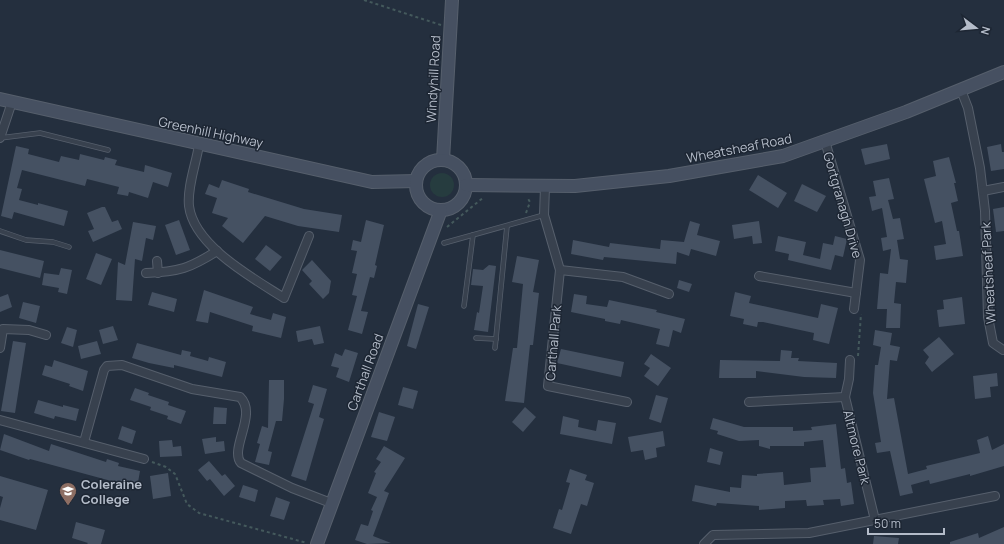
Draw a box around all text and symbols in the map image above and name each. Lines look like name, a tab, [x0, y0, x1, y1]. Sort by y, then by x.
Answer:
north arrow	[956, 8, 996, 48]
text: N	[978, 25, 994, 37]
street label: Windyhill Road	[422, 35, 444, 123]
street label: Greenhill Highway	[157, 112, 265, 152]
street label: Wheatsheaf Road	[685, 129, 793, 167]
street label: Gortgranagh Drive	[819, 150, 867, 260]
street label: Wheatsheaf Park	[976, 221, 1000, 324]
street label: Carthall Park	[541, 304, 565, 382]
street label: Carthall Road	[343, 331, 387, 413]
street label: Altmore Park	[839, 408, 875, 486]
place label: Coleraine College	[81, 475, 142, 508]
school or university icon: Coleraine College	[58, 481, 78, 506]
scale bar	[868, 510, 944, 536]
text: 50 m	[874, 515, 901, 532]

